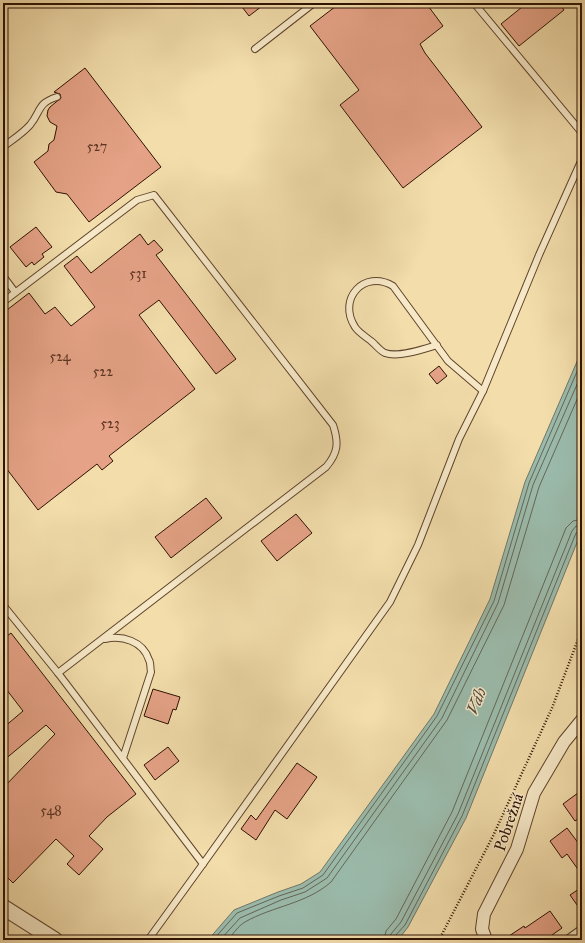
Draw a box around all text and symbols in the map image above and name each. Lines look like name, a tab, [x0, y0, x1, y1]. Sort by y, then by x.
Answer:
house number: 527	[87, 138, 107, 155]
house number: 531	[129, 265, 147, 282]
house number: 524	[49, 348, 72, 365]
house number: 522	[93, 363, 113, 380]
house number: 523	[100, 415, 120, 432]
water label: Váh	[462, 685, 491, 718]
street label: Pobrežná	[490, 790, 527, 854]
house number: 548	[40, 802, 62, 819]

